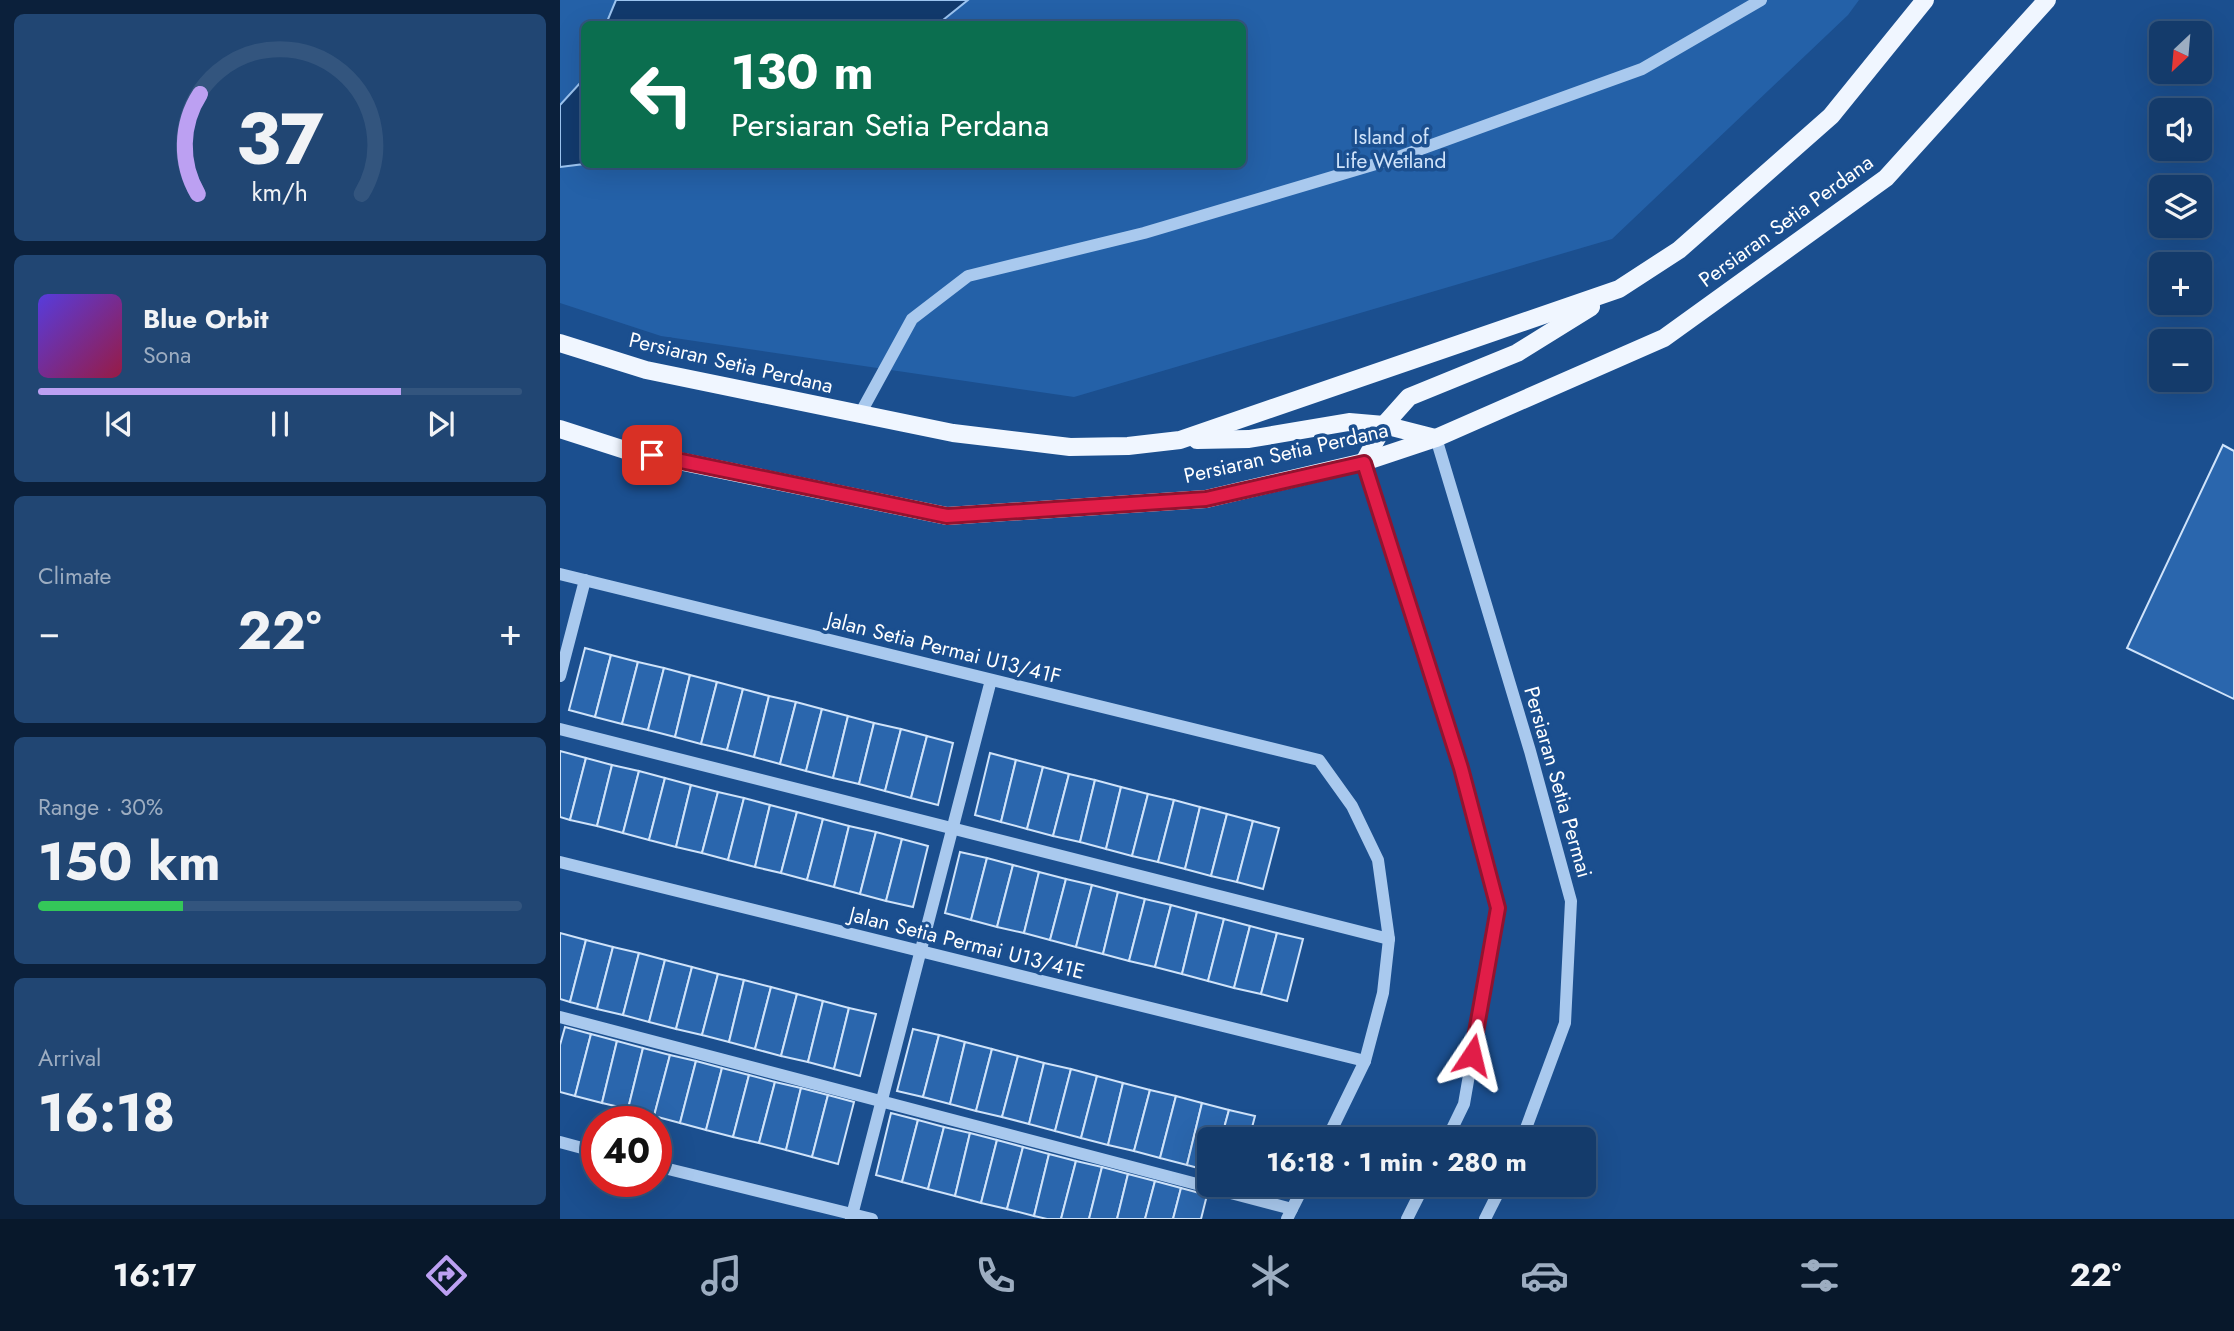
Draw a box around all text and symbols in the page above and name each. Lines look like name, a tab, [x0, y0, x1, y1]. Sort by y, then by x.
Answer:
north arrow	[2149, 21, 2212, 84]
map controls	[2149, 21, 2212, 392]
text: 130 m	[731, 37, 874, 107]
icon: left	[616, 49, 707, 140]
text: 37	[236, 86, 324, 191]
button: sound	[2149, 98, 2212, 161]
text: Persiaran Setia Perdana	[731, 102, 1049, 148]
park label: Island of Life Wetland	[1336, 122, 1446, 176]
street label: Persiaran Setia Perdana	[1693, 147, 1879, 295]
text: km/h	[252, 173, 308, 209]
button: layers	[2149, 175, 2212, 238]
button: +	[2149, 252, 2212, 315]
text: Blue Orbit	[143, 300, 268, 338]
street label: Persiaran Setia Perdana	[626, 325, 836, 401]
button: −	[2149, 329, 2212, 392]
text: Sona	[143, 338, 191, 372]
icon: previous	[100, 405, 138, 443]
icon: pause	[261, 405, 299, 443]
icon: next	[422, 405, 460, 443]
street label: Persiaran Setia Perdana	[1181, 415, 1391, 491]
pin	[622, 425, 682, 485]
icon: arrive	[633, 436, 671, 474]
text: Climate	[38, 559, 111, 593]
text: 22°	[238, 593, 321, 669]
text: −	[38, 604, 60, 659]
text: +	[499, 604, 522, 659]
street label: Jalan Setia Permai U13/41F	[821, 604, 1064, 692]
street label: Persiaran Setia Permai	[1516, 683, 1600, 881]
text: Range · 30%	[38, 790, 163, 824]
text: 150 km	[38, 824, 221, 900]
street label: Jalan Setia Permai U13/41E	[843, 899, 1088, 987]
position arrow	[1435, 1018, 1509, 1092]
text: Arrival	[38, 1041, 101, 1075]
text: 16:18	[38, 1075, 175, 1151]
speed limit sign: 40	[581, 1106, 672, 1197]
text: 16:18 · 1 min · 280 m	[1266, 1143, 1527, 1181]
icon: directions	[422, 1251, 471, 1300]
icon: music	[697, 1251, 746, 1300]
icon: phone	[971, 1251, 1020, 1300]
icon: climate	[1246, 1251, 1295, 1300]
icon: car	[1520, 1251, 1569, 1300]
icon: filters	[1795, 1251, 1844, 1300]
text: 16:17	[113, 1252, 196, 1298]
text: 22°	[2070, 1252, 2121, 1298]

